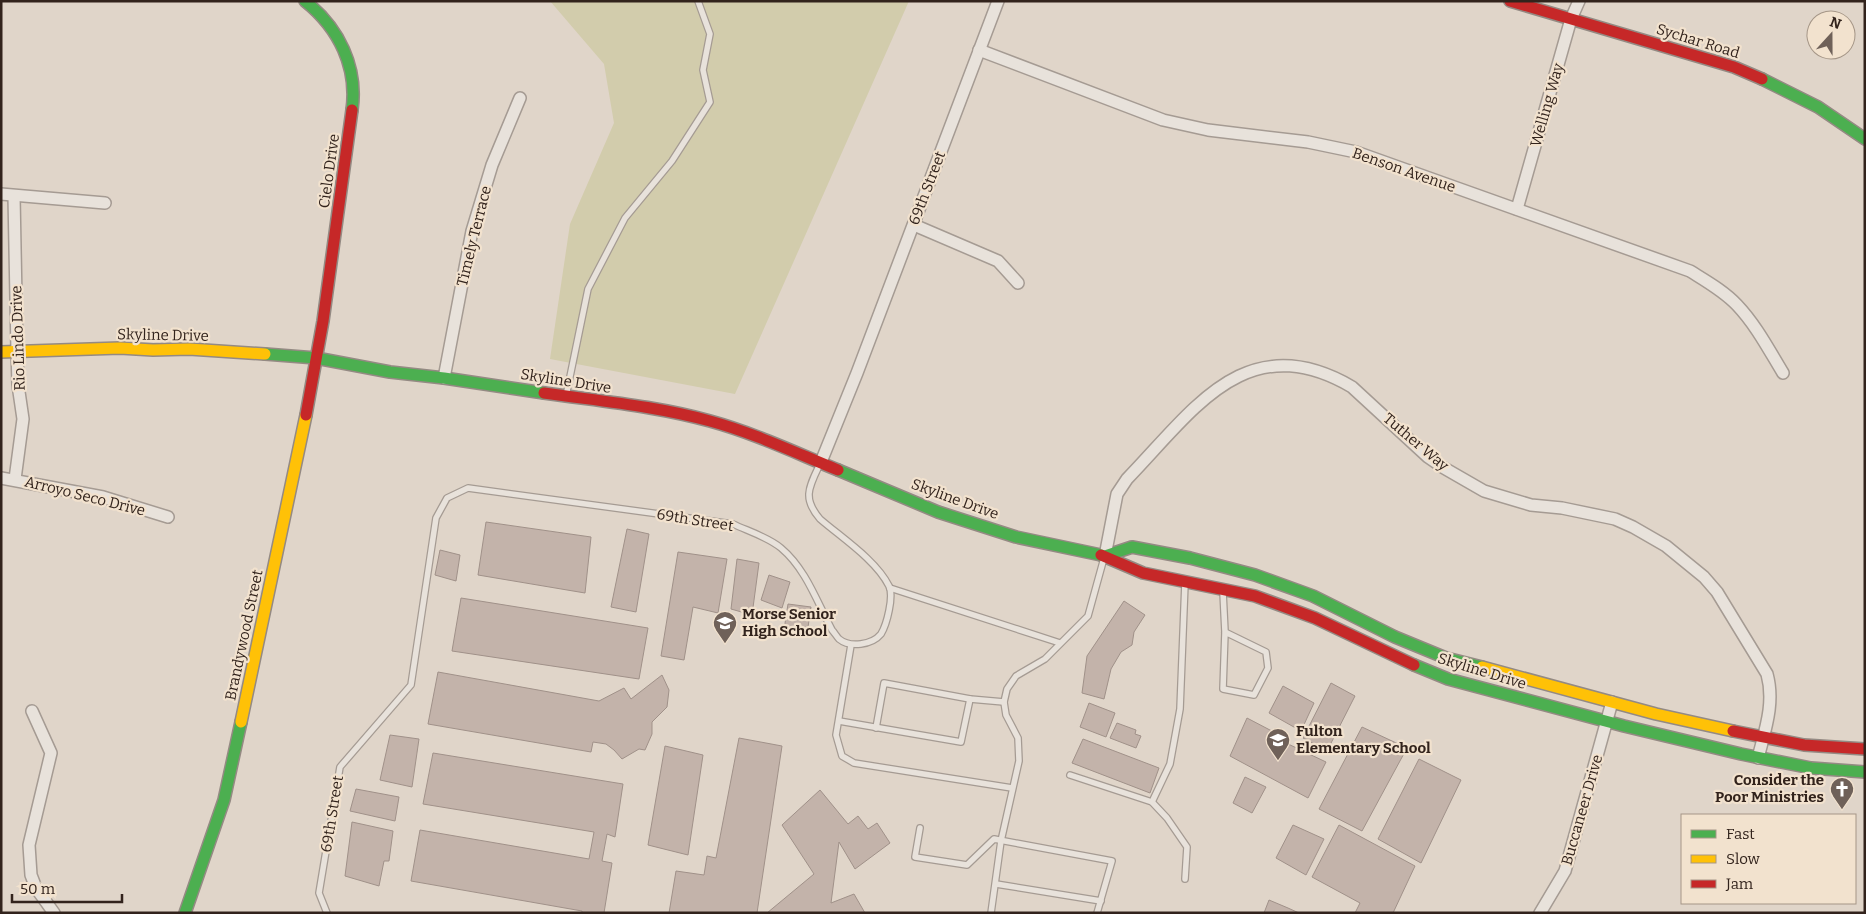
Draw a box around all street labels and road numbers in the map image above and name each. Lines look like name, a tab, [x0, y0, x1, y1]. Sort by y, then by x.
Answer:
street label: Sychar Road	[1654, 20, 1742, 62]
street label: Welling Way	[1526, 61, 1568, 149]
street label: Cielo Drive	[315, 133, 343, 209]
street label: Benson Avenue	[1350, 144, 1458, 196]
street label: 69th Street	[905, 148, 950, 227]
street label: Timely Terrace	[453, 184, 495, 288]
street label: Rio Lindo Drive	[7, 285, 29, 391]
street label: Skyline Drive	[117, 325, 209, 345]
street label: Skyline Drive	[519, 365, 613, 397]
street label: Tuther Way	[1380, 409, 1452, 475]
street label: Arroyo Seco Drive	[23, 472, 147, 520]
street label: Skyline Drive	[909, 475, 1001, 523]
street label: 69th Street	[655, 505, 735, 535]
street label: Brandywood Street	[221, 567, 267, 702]
street label: Skyline Drive	[1436, 649, 1528, 693]
street label: Buccaneer Drive	[1558, 753, 1606, 867]
street label: 69th Street	[317, 774, 347, 854]

